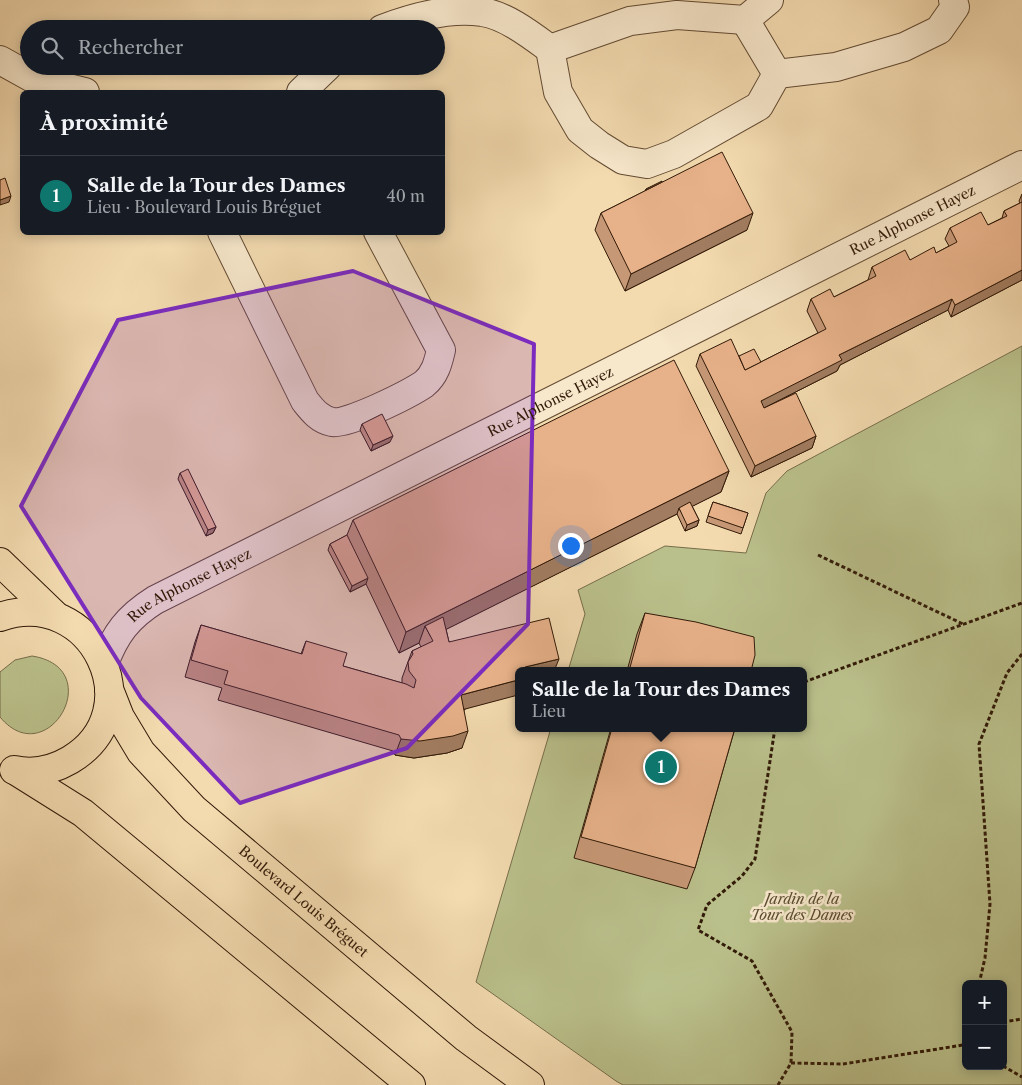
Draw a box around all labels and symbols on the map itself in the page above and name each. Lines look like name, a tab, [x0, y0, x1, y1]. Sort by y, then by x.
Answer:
street label: Rue Alphonse Hayez	[847, 181, 978, 259]
street label: Rue Alphonse Hayez	[485, 363, 616, 441]
your location	[558, 533, 584, 559]
street label: Rue Alphonse Hayez	[124, 544, 254, 626]
pin: 1	[645, 748, 677, 786]
street label: Boulevard Louis Bréguet	[235, 842, 372, 961]
park label: Jardin de la Tour des Dames	[751, 890, 854, 924]

